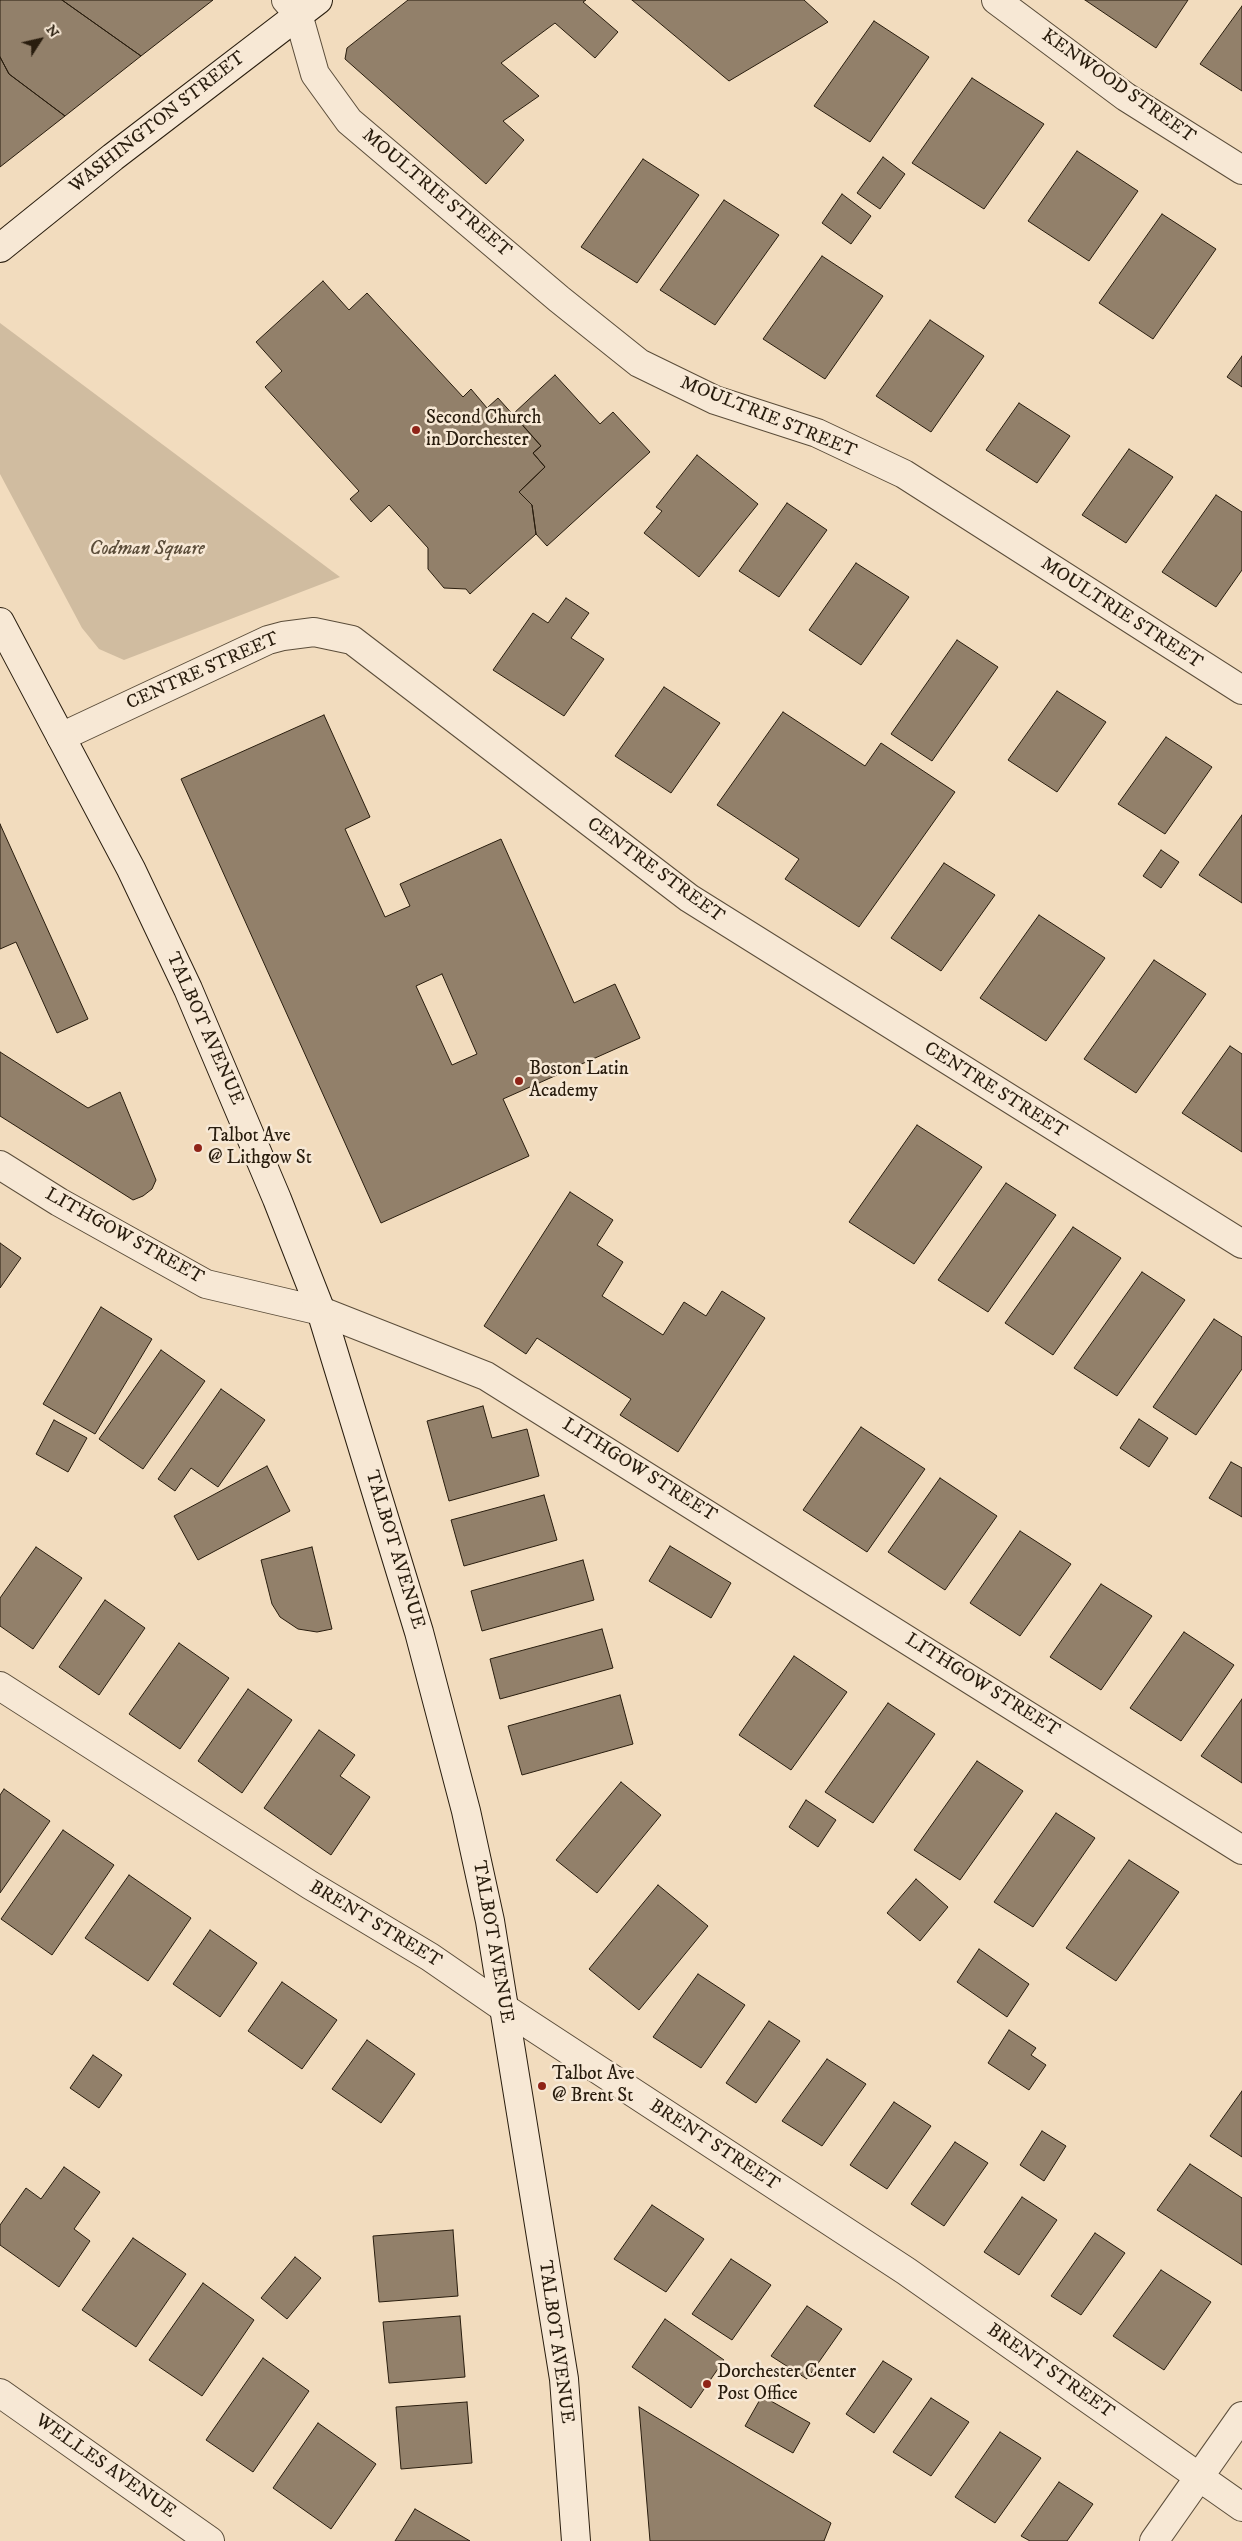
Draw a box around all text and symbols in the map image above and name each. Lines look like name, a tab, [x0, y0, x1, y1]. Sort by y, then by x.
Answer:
north arrow	[15, 15, 65, 65]
text: N	[42, 22, 63, 41]
street label: KENWOOD STREET	[1037, 25, 1199, 149]
street label: WASHINGTON STREET	[66, 47, 250, 199]
street label: MOULTRIE STREET	[357, 125, 515, 263]
street label: MOULTRIE STREET	[676, 372, 860, 464]
place label: Second Church in Dorchester	[426, 408, 541, 452]
marker: Second Church in Dorchester	[410, 424, 422, 436]
park label: Codman Square	[89, 539, 205, 561]
street label: MOULTRIE STREET	[1036, 553, 1206, 675]
street label: CENTRE STREET	[123, 628, 283, 716]
street label: CENTRE STREET	[582, 813, 728, 929]
street label: TALBOT AVENUE	[160, 949, 248, 1109]
street label: CENTRE STREET	[919, 1038, 1071, 1144]
place label: Boston Latin Academy	[529, 1059, 629, 1103]
marker: Boston Latin Academy	[513, 1075, 525, 1087]
place label: Talbot Ave @ Lithgow St	[208, 1126, 312, 1170]
marker: Talbot Ave @ Lithgow St	[192, 1142, 204, 1154]
street label: LITHGOW STREET	[41, 1184, 207, 1290]
street label: LITHGOW STREET	[558, 1414, 720, 1528]
street label: TALBOT AVENUE	[359, 1468, 429, 1632]
street label: LITHGOW STREET	[901, 1629, 1063, 1743]
street label: TALBOT AVENUE	[466, 1859, 518, 2025]
street label: BRENT STREET	[305, 1877, 445, 1973]
place label: Talbot Ave @ Brent St	[552, 2064, 635, 2108]
marker: Talbot Ave @ Brent St	[536, 2080, 548, 2092]
street label: BRENT STREET	[645, 2095, 783, 2197]
street label: TALBOT AVENUE	[532, 2259, 578, 2425]
street label: BRENT STREET	[982, 2320, 1118, 2424]
place label: Dorchester Center Post Office	[717, 2362, 856, 2406]
marker: Dorchester Center Post Office	[701, 2378, 713, 2390]
street label: WELLES AVENUE	[30, 2410, 180, 2524]

